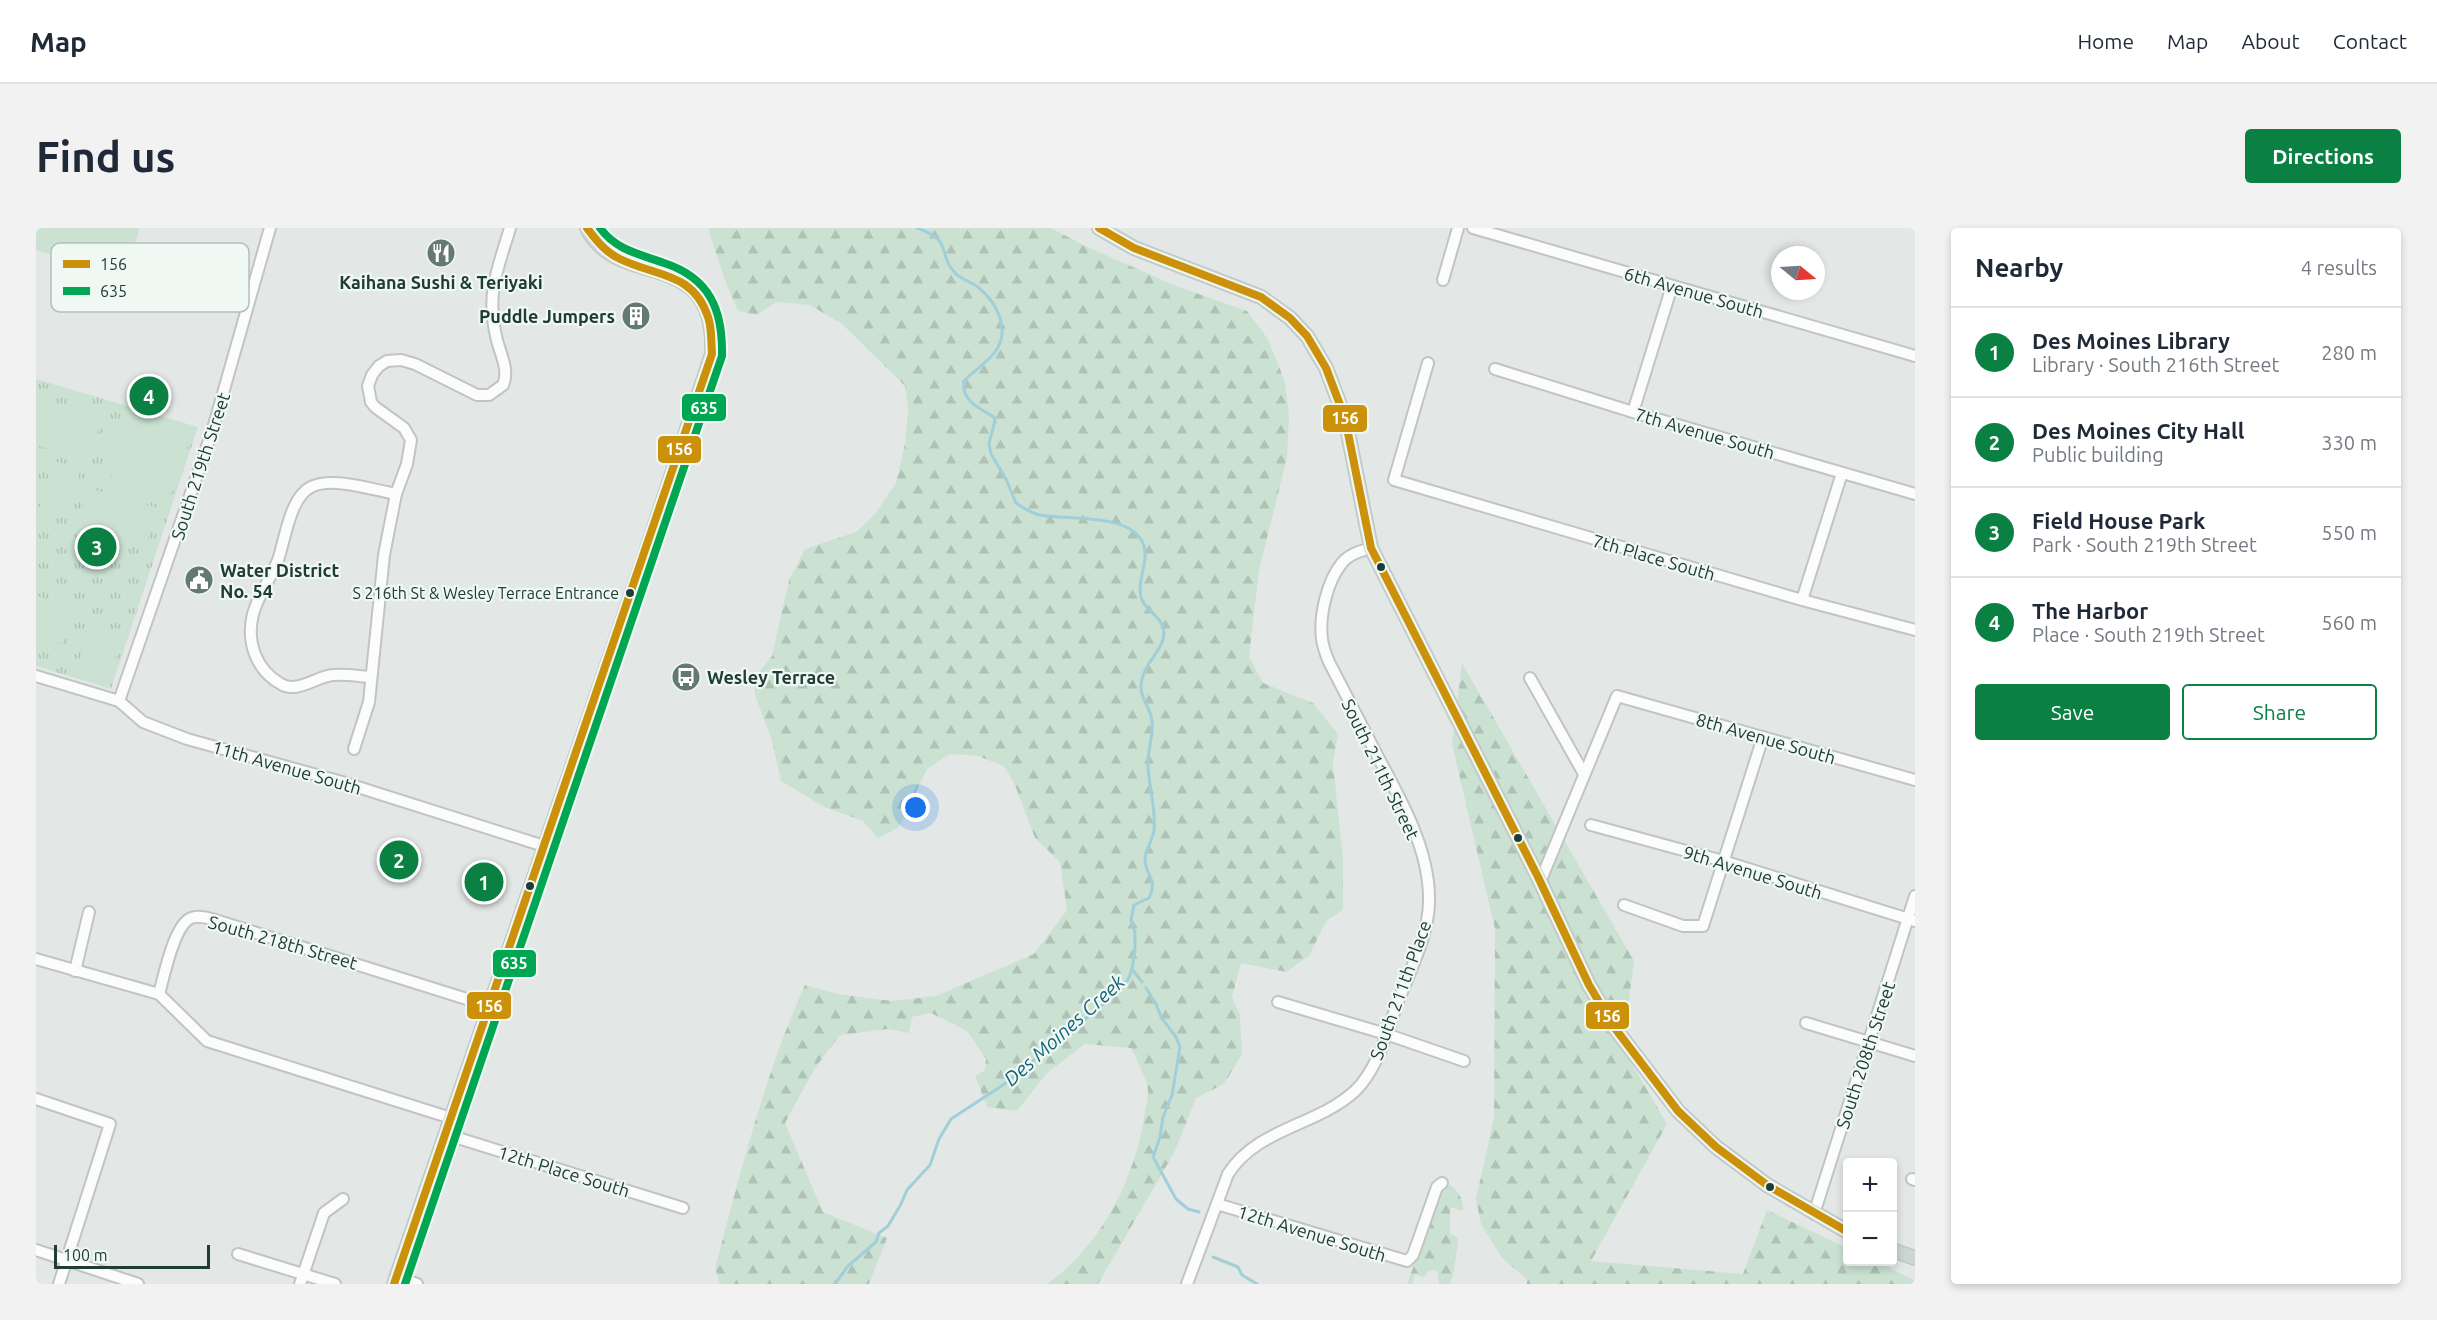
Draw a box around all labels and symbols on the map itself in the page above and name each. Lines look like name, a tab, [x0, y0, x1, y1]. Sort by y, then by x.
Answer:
restaurant icon: Kaihana Sushi & Teriyaki	[425, 237, 457, 269]
legend	[51, 243, 249, 312]
north arrow	[1771, 246, 1825, 300]
text: 156	[100, 255, 127, 273]
street label: 6th Avenue South	[1622, 263, 1766, 321]
place label: Kaihana Sushi & Teriyaki	[339, 272, 543, 292]
text: 635	[100, 282, 127, 300]
building icon: Puddle Jumpers	[620, 300, 652, 332]
place label: Puddle Jumpers	[479, 306, 615, 326]
pin: 4	[130, 374, 168, 418]
street label: South 219th Street	[167, 390, 233, 542]
line badge: 635	[681, 393, 727, 422]
text: 635	[690, 399, 718, 417]
line badge: 156	[1322, 404, 1368, 433]
street label: 7th Avenue South	[1633, 404, 1777, 462]
text: 156	[1331, 409, 1359, 427]
line badge: 156	[657, 435, 702, 464]
text: 156	[665, 440, 693, 458]
pin: 3	[78, 524, 116, 570]
street label: 7th Place South	[1591, 530, 1717, 584]
place label: Water District No. 54	[220, 560, 339, 601]
unlabelled marker	[1375, 561, 1387, 573]
public building icon: Water District No. 54	[183, 564, 215, 596]
place label: S 216th St & Wesley Terrace Entrance	[352, 584, 619, 602]
marker: S 216th St & Wesley Terrace Entrance	[624, 587, 636, 599]
bus stop icon: Wesley Terrace	[670, 661, 702, 693]
place label: Wesley Terrace	[707, 667, 835, 687]
street label: South 211th Street	[1338, 695, 1424, 843]
street label: 8th Avenue South	[1694, 709, 1838, 767]
street label: 11th Avenue South	[210, 736, 364, 798]
your location	[901, 793, 930, 822]
unlabelled marker	[1512, 832, 1524, 844]
pin: 2	[380, 838, 418, 882]
street label: 9th Avenue South	[1681, 841, 1825, 903]
pin: 1	[464, 860, 504, 904]
unlabelled marker	[524, 880, 536, 892]
street label: South 218th Street	[206, 911, 360, 973]
street label: South 211th Place	[1366, 918, 1434, 1062]
line badge: 635	[492, 949, 537, 978]
text: 635	[500, 954, 528, 972]
water label: Des Moines Creek	[999, 969, 1130, 1090]
street label: South 208th Street	[1832, 979, 1898, 1131]
line badge: 156	[466, 991, 512, 1020]
text: 156	[475, 997, 503, 1015]
line badge: 156	[1585, 1001, 1630, 1030]
text: 156	[1593, 1007, 1621, 1025]
street label: 12th Place South	[496, 1141, 632, 1201]
unlabelled marker	[1764, 1181, 1776, 1193]
street label: 12th Avenue South	[1235, 1201, 1389, 1265]
scale bar	[54, 1242, 210, 1270]

